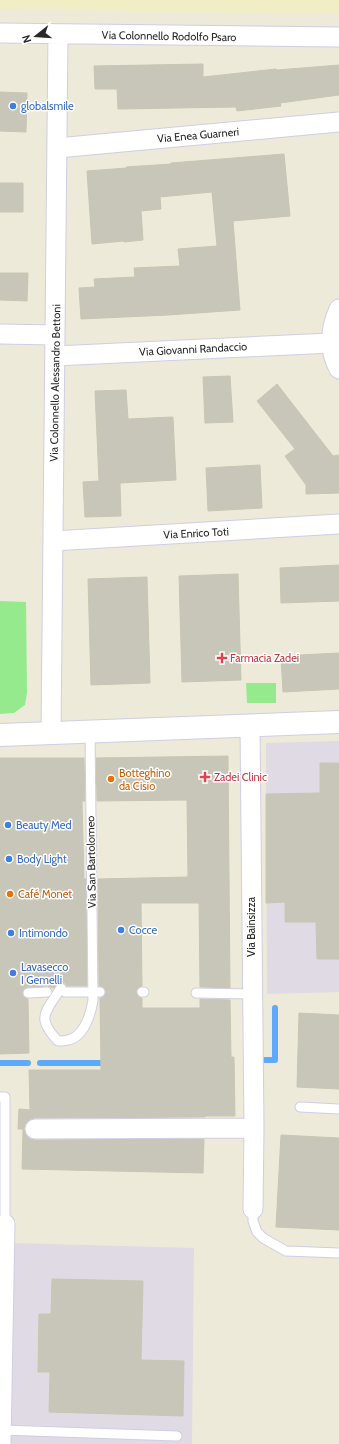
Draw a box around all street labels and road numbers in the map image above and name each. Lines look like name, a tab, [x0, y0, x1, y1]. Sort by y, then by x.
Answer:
street label: Via Colonnello Rodolfo Psaro	[101, 28, 237, 44]
street label: Via Enea Guarneri	[156, 124, 240, 146]
street label: Via Colonnello Alessandro Bettoni	[47, 304, 63, 462]
street label: Via Giovanni Randaccio	[139, 339, 247, 359]
street label: Via Enrico Toti	[163, 524, 229, 542]
street label: Via San Bartolomeo	[83, 816, 99, 908]
street label: Via Bainsizza	[244, 896, 258, 957]

